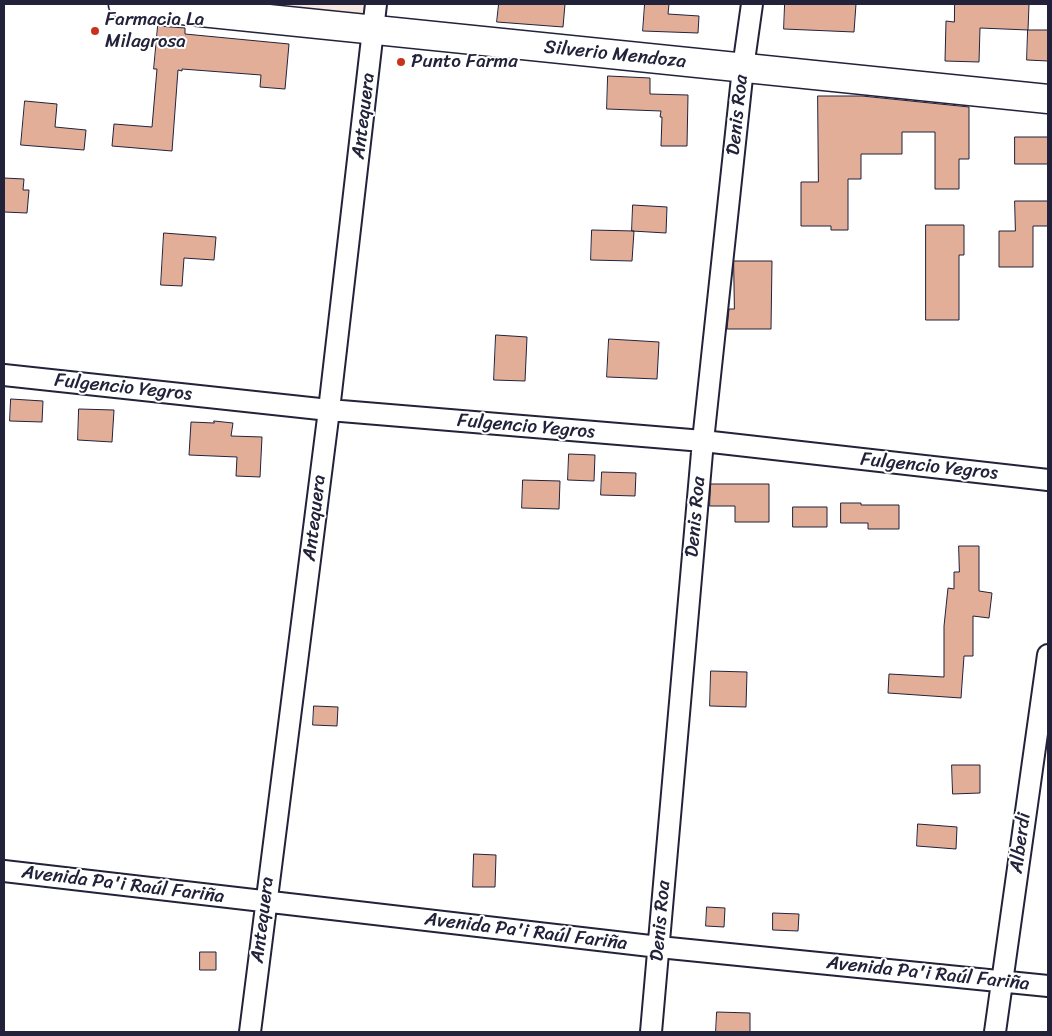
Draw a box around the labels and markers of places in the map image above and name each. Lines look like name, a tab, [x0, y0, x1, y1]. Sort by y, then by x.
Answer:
place label: Farmacia La Milagrosa	[105, 9, 204, 53]
marker: Farmacia La Milagrosa	[89, 25, 101, 37]
place label: Punto Farma	[411, 51, 518, 73]
marker: Punto Farma	[395, 56, 407, 68]

